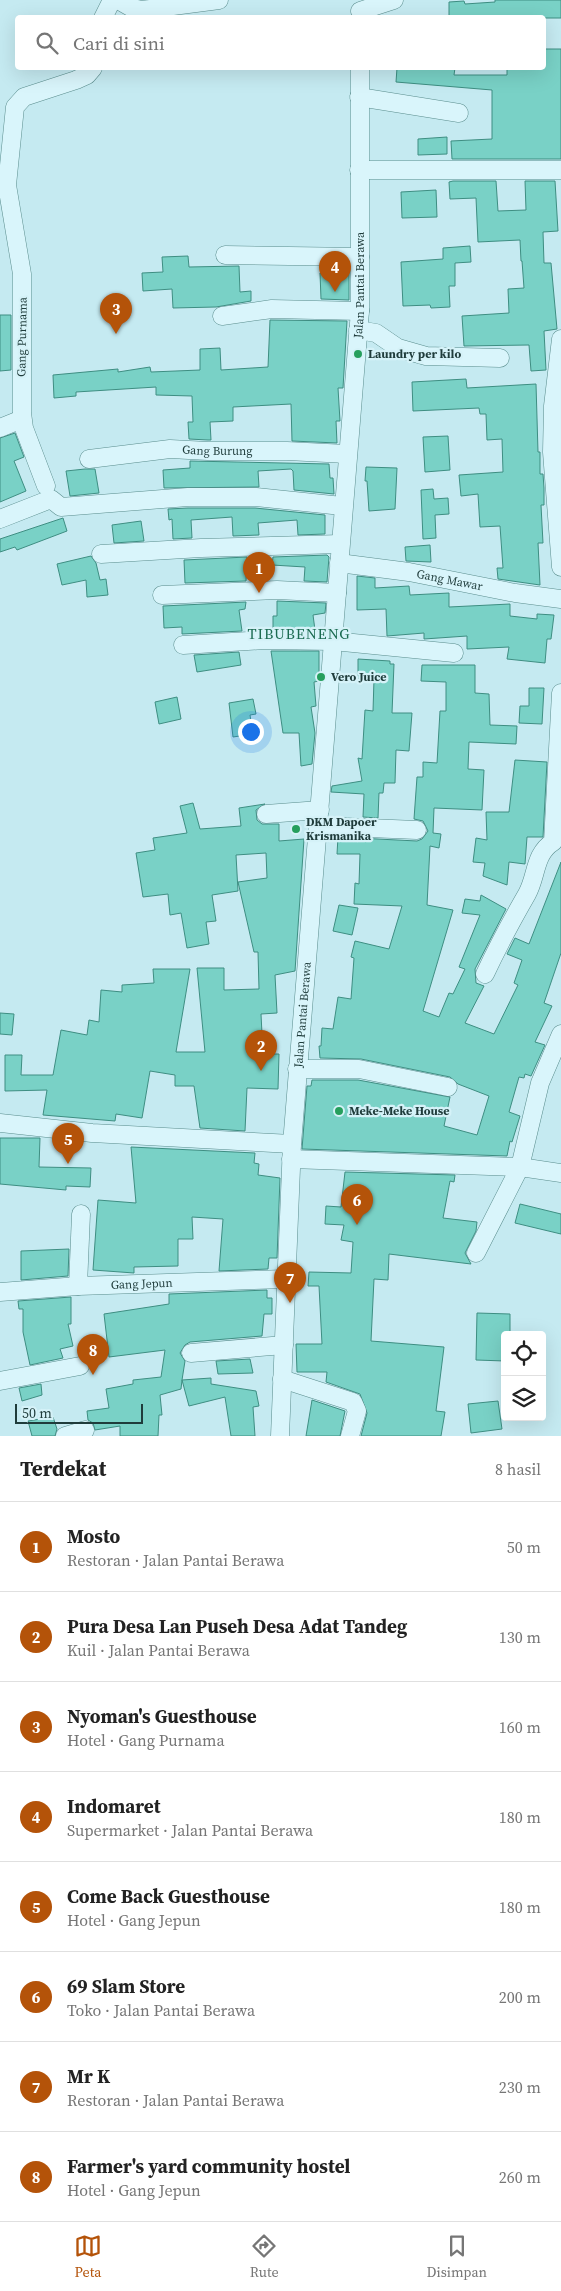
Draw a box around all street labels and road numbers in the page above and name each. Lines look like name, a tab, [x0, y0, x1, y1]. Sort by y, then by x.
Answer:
street label: Jalan Pantai Berawa	[350, 231, 368, 340]
street label: Gang Purnama	[13, 296, 31, 377]
street label: Gang Burung	[182, 442, 253, 459]
street label: Gang Mawar	[415, 566, 484, 594]
street label: Jalan Pantai Berawa	[290, 960, 315, 1069]
street label: Gang Jepun	[110, 1275, 173, 1293]

